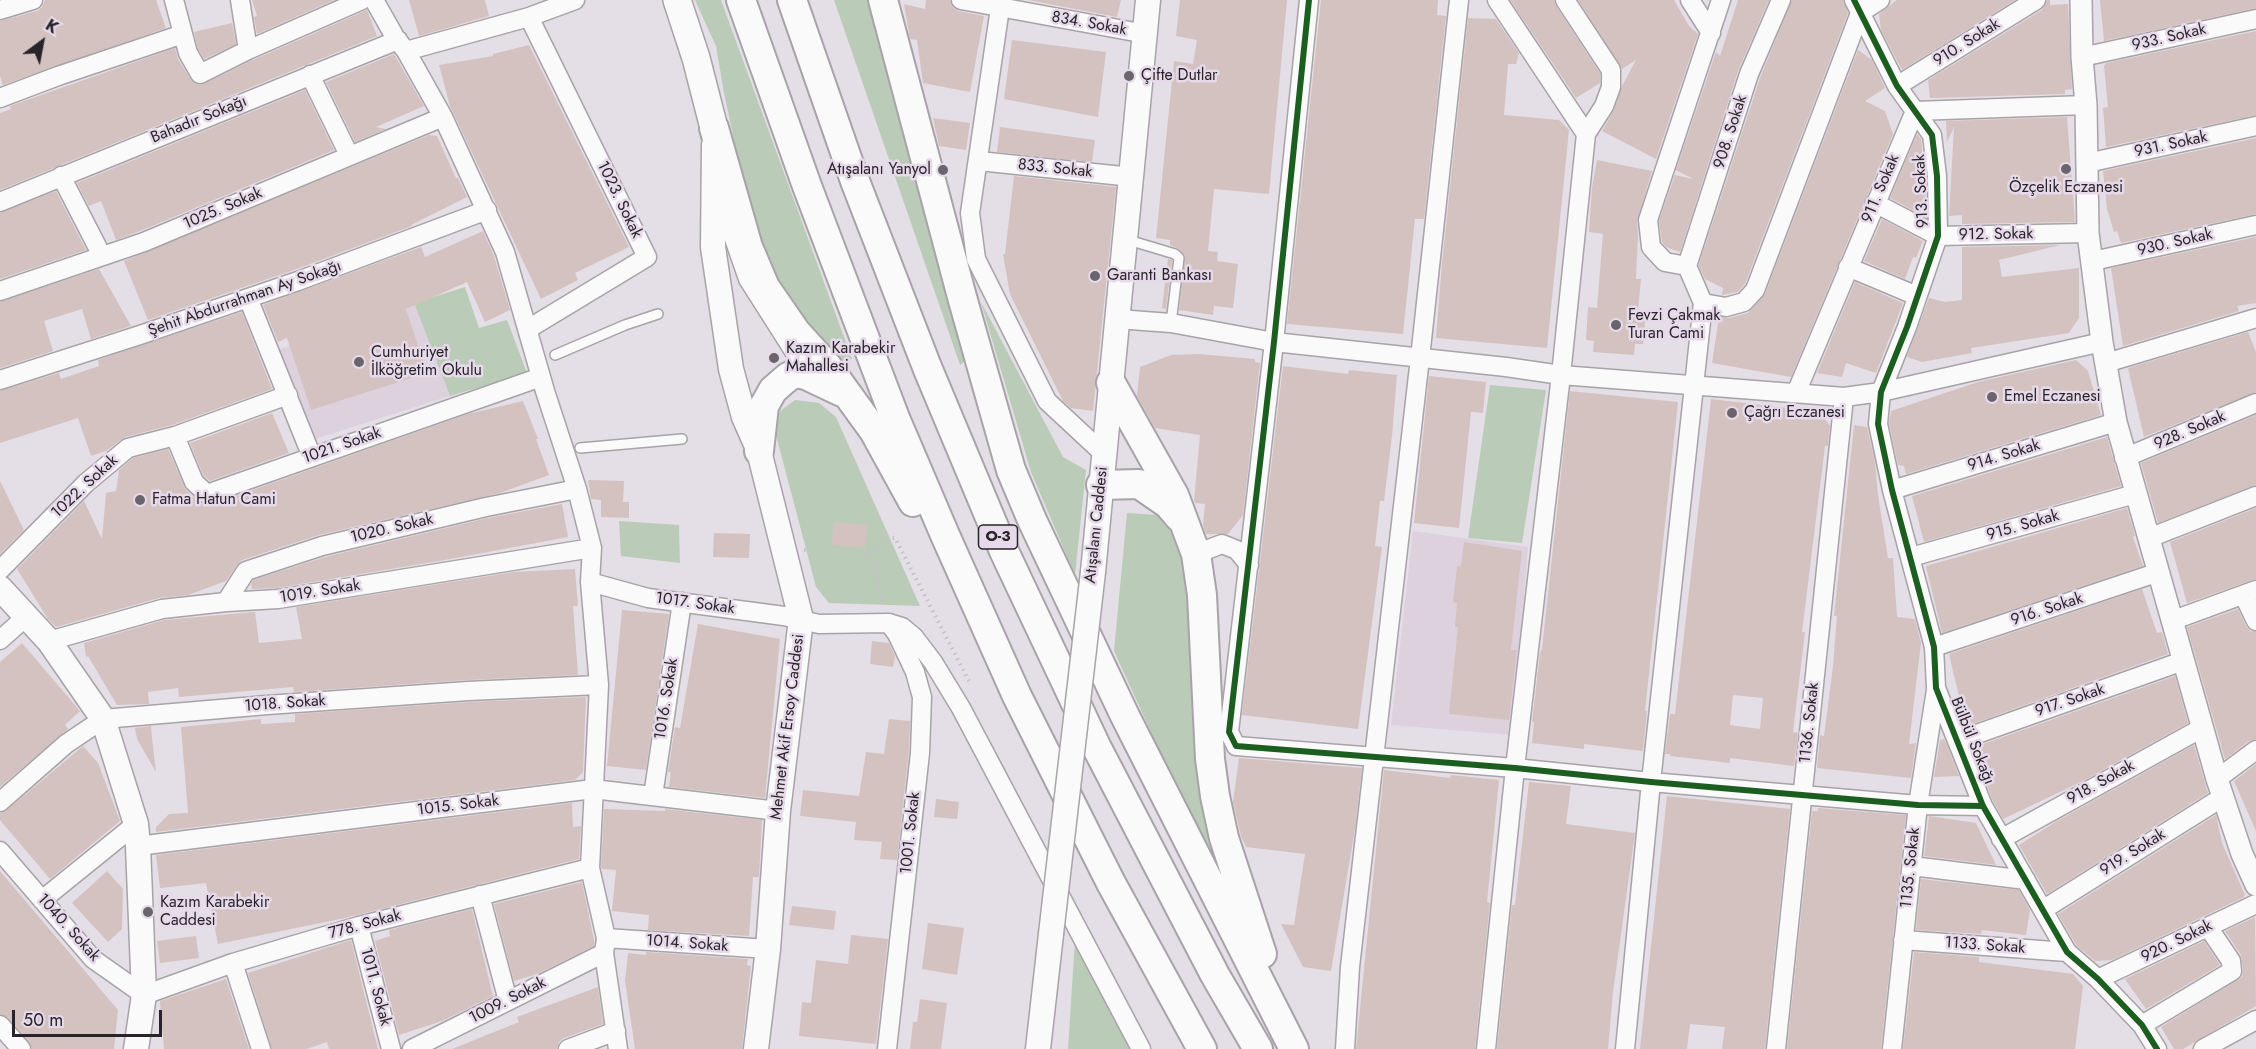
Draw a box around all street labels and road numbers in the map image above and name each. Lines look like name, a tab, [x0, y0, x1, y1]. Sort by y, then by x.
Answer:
street label: 834. Sokak	[1050, 8, 1128, 40]
street label: 910. Sokak	[1930, 15, 2004, 71]
street label: 933. Sokak	[2130, 20, 2208, 56]
street label: Bahadır Sokağı	[148, 92, 250, 148]
street label: 908. Sokak	[1710, 93, 1752, 171]
street label: 931. Sokak	[2133, 128, 2209, 162]
street label: 911. Sokak	[1858, 152, 1904, 226]
street label: 913. Sokak	[1910, 154, 1934, 228]
street label: 833. Sokak	[1017, 156, 1093, 182]
street label: 1023. Sokak	[592, 158, 646, 242]
street label: 1025. Sokak	[181, 184, 265, 234]
street label: 912. Sokak	[1959, 225, 2033, 245]
street label: 930. Sokak	[2136, 225, 2214, 261]
street label: Şehit Abdurrahman Ay Sokağı	[146, 257, 344, 341]
street label: 928. Sokak	[2151, 407, 2229, 455]
street label: 1021. Sokak	[300, 424, 384, 468]
street label: 914. Sokak	[1966, 436, 2042, 476]
street label: 1022. Sokak	[48, 451, 122, 523]
street label: Atışalanı Caddesi	[1081, 466, 1113, 584]
street label: 915. Sokak	[1985, 507, 2061, 545]
street label: 1020. Sokak	[349, 510, 435, 548]
road number: O-3	[978, 525, 1018, 549]
street label: 1019. Sokak	[279, 576, 361, 608]
street label: 1017. Sokak	[654, 589, 736, 619]
street label: 916. Sokak	[2009, 589, 2085, 631]
street label: Mehmet Akif Ersoy Caddesi	[767, 633, 809, 821]
street label: 1016. Sokak	[651, 657, 683, 741]
street label: 917. Sokak	[2033, 680, 2107, 722]
street label: 1136. Sokak	[1796, 682, 1824, 764]
street label: 1018. Sokak	[244, 692, 326, 716]
street label: Bülbül Sokağı	[1946, 695, 1998, 787]
street label: 918. Sokak	[2064, 757, 2138, 809]
street label: 1015. Sokak	[416, 791, 500, 821]
street label: 1001. Sokak	[897, 791, 925, 875]
street label: 919. Sokak	[2097, 825, 2169, 881]
street label: 1135. Sokak	[1897, 827, 1925, 909]
street label: 1040. Sokak	[33, 890, 103, 966]
street label: 778. Sokak	[327, 906, 403, 944]
street label: 920. Sokak	[2138, 917, 2216, 967]
street label: 1014. Sokak	[645, 932, 729, 956]
street label: 1133. Sokak	[1944, 934, 2026, 958]
street label: 1011. Sokak	[355, 946, 395, 1028]
street label: 1009. Sokak	[466, 974, 550, 1028]

